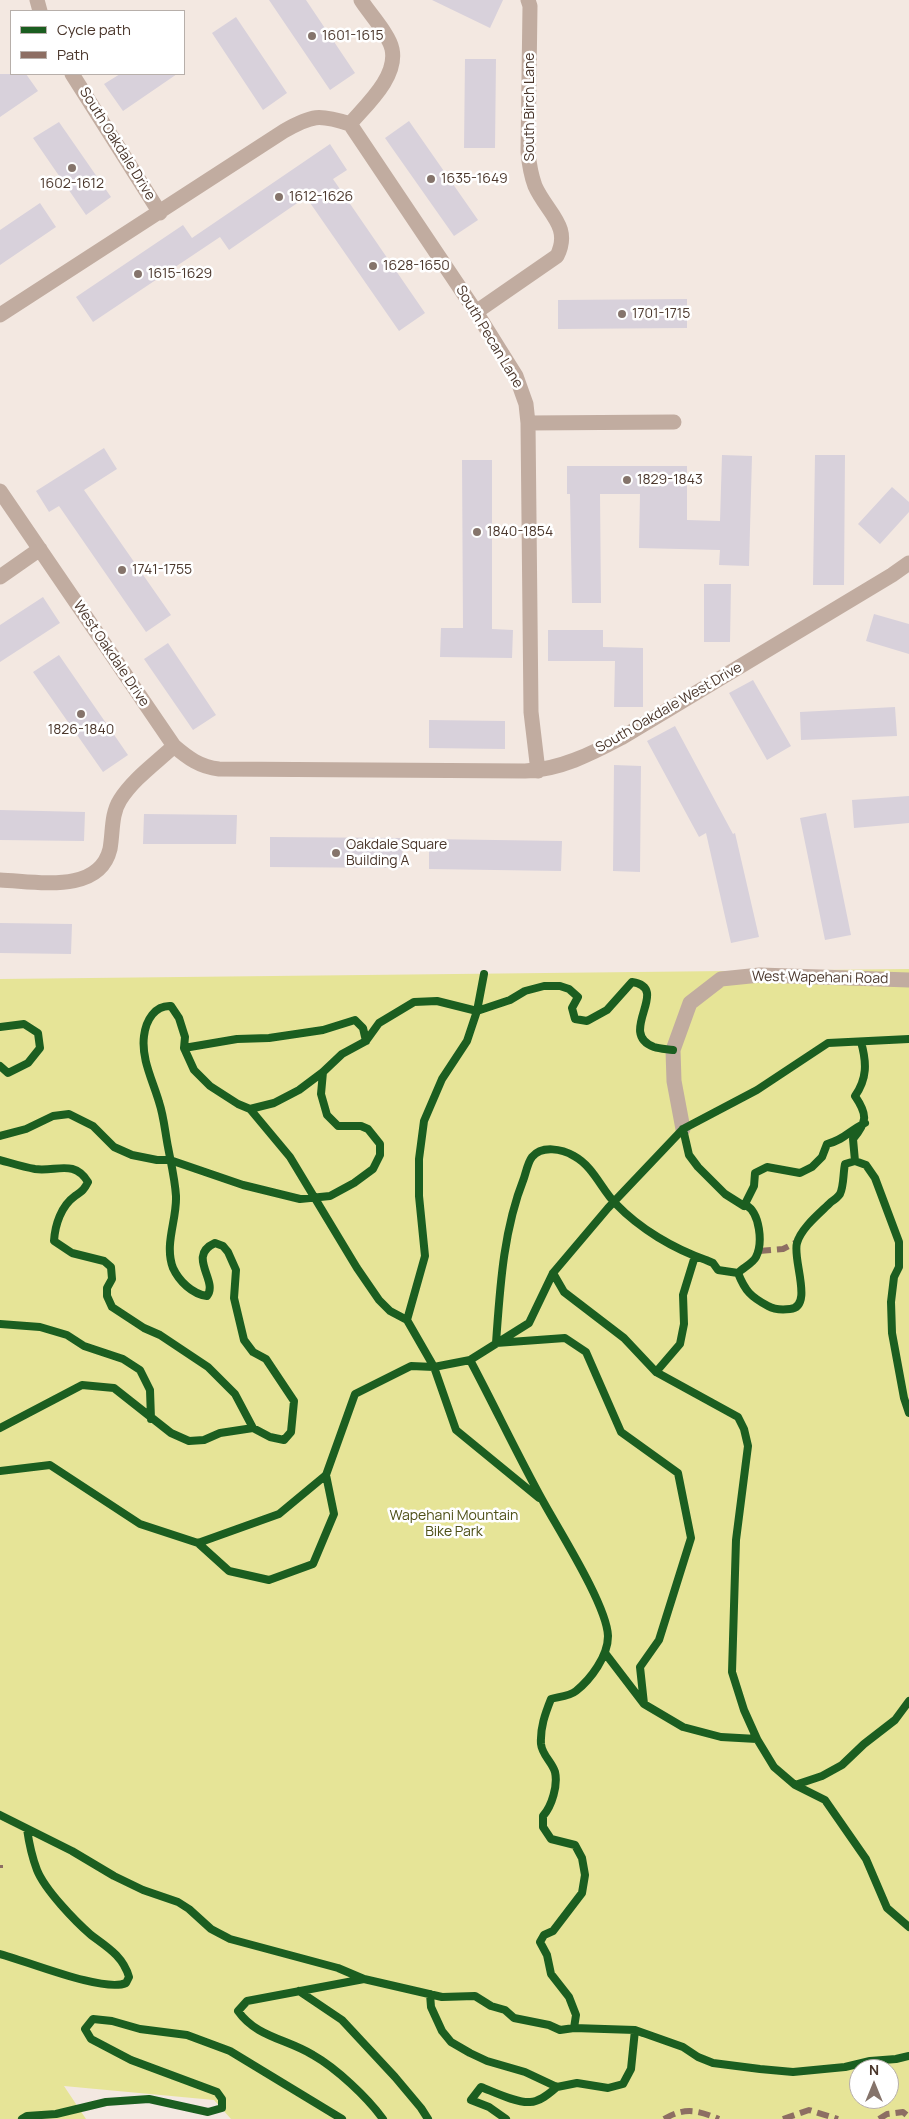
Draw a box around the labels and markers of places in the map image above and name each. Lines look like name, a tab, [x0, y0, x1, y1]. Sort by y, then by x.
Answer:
place label: 1601-1615	[322, 28, 384, 44]
marker: 1601-1615	[306, 30, 318, 42]
marker: 1602-1612	[66, 162, 78, 174]
place label: 1635-1649	[441, 171, 508, 187]
marker: 1635-1649	[425, 173, 437, 185]
place label: 1602-1612	[40, 176, 104, 192]
place label: 1612-1626	[289, 189, 353, 205]
marker: 1612-1626	[273, 191, 285, 203]
place label: 1628-1650	[383, 258, 450, 274]
marker: 1628-1650	[367, 260, 379, 272]
place label: 1615-1629	[148, 266, 212, 282]
marker: 1615-1629	[132, 268, 144, 280]
place label: 1701-1715	[632, 306, 690, 322]
marker: 1701-1715	[616, 308, 628, 320]
place label: 1829-1843	[637, 472, 703, 488]
marker: 1829-1843	[621, 474, 633, 486]
place label: 1840-1854	[487, 524, 553, 540]
marker: 1840-1854	[471, 526, 483, 538]
place label: 1741-1755	[132, 562, 192, 578]
marker: 1741-1755	[116, 564, 128, 576]
marker: 1826-1840	[75, 708, 87, 720]
place label: 1826-1840	[48, 722, 114, 738]
place label: Oakdale Square Building A	[346, 837, 447, 870]
marker: Oakdale Square Building A	[330, 847, 342, 859]

